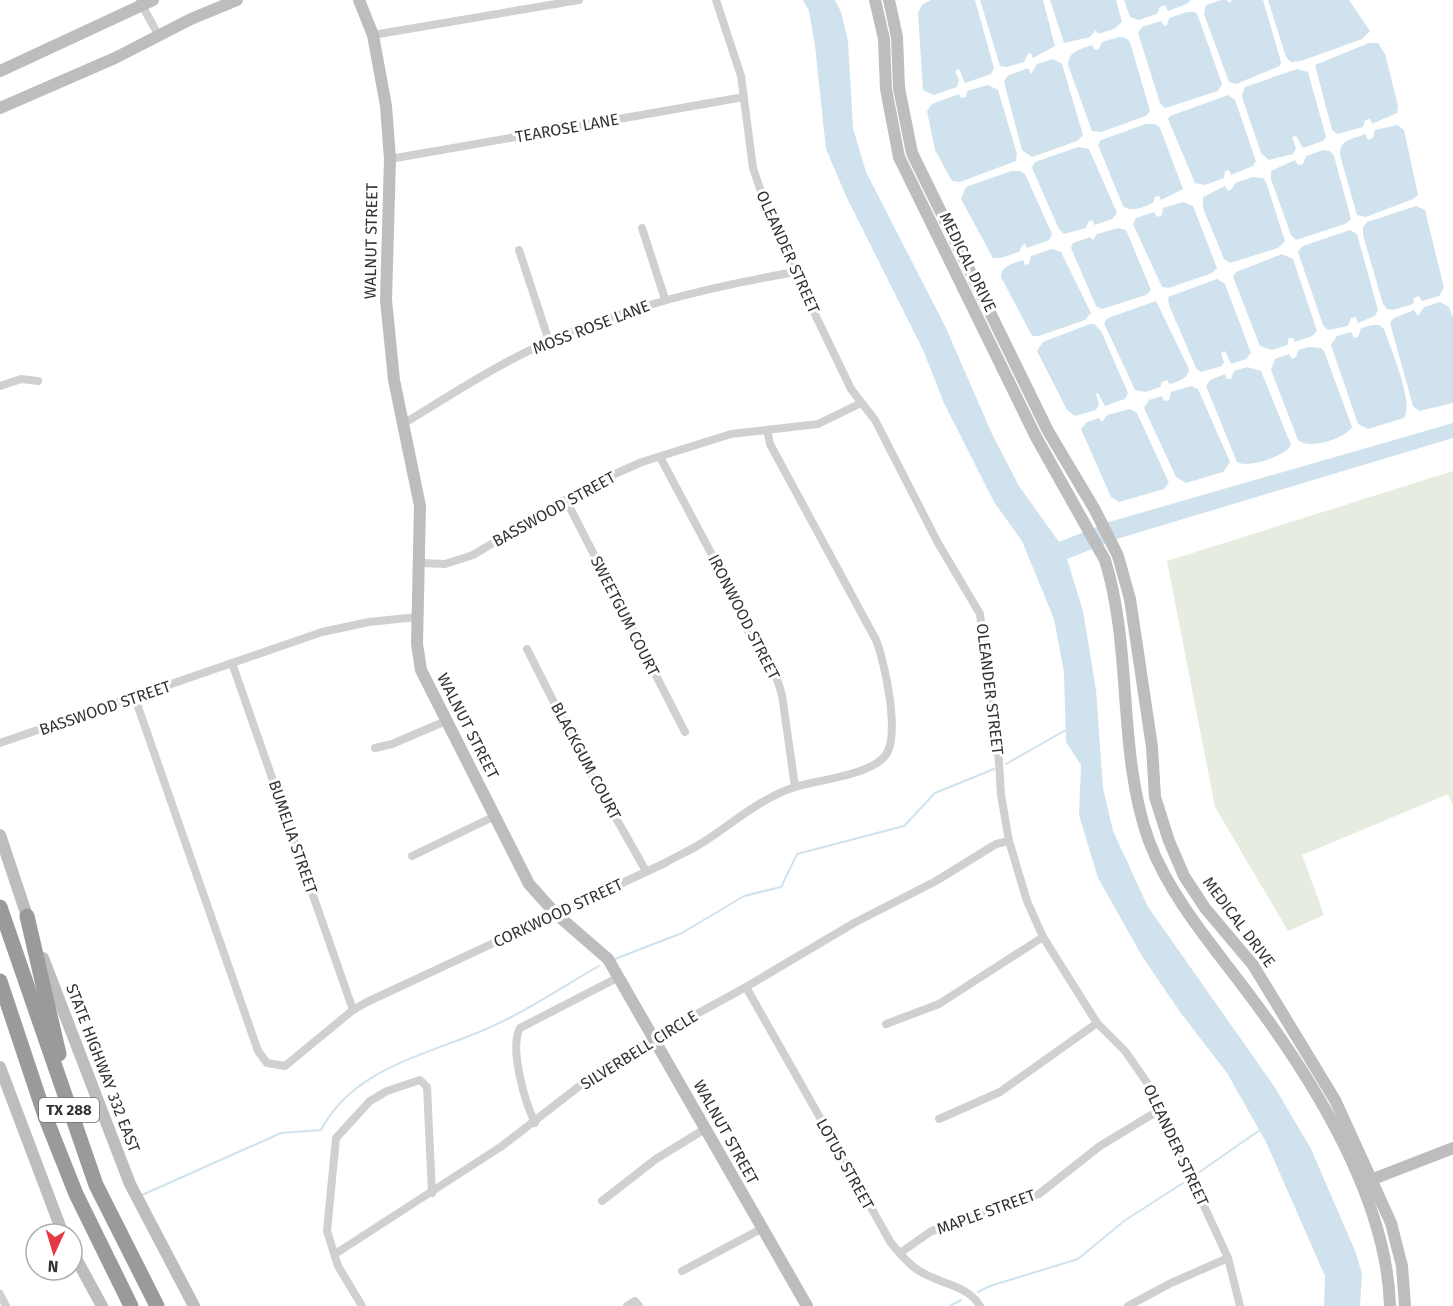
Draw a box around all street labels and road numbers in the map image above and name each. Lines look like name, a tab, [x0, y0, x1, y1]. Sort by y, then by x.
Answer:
street label: TEAROSE LANE	[514, 110, 620, 146]
street label: WALNUT STREET	[360, 182, 382, 299]
street label: OLEANDER STREET	[752, 188, 824, 317]
street label: MEDICAL DRIVE	[936, 209, 1000, 315]
street label: MOSS ROSE LANE	[530, 296, 652, 358]
street label: BASSWOOD STREET	[489, 467, 619, 551]
street label: IRONWOOD STREET	[704, 551, 784, 683]
street label: SWEETGUM COURT	[587, 553, 664, 680]
street label: OLEANDER STREET	[973, 622, 1008, 756]
street label: WALNUT STREET	[433, 670, 503, 783]
street label: BASSWOOD STREET	[37, 676, 174, 739]
street label: BLACKGUM COURT	[547, 699, 625, 824]
street label: BUMELIA STREET	[265, 778, 322, 897]
street label: MEDICAL DRIVE	[1199, 873, 1279, 971]
street label: CORKWOOD STREET	[490, 874, 626, 951]
street label: STATE HIGHWAY 332 EAST	[62, 981, 144, 1156]
street label: SILVERBELL CIRCLE	[577, 1006, 701, 1094]
street label: WALNUT STREET	[690, 1077, 763, 1188]
street label: OLEANDER STREET	[1139, 1081, 1213, 1210]
road number: TX 288	[39, 1098, 99, 1122]
street label: LOTUS STREET	[812, 1115, 878, 1213]
street label: MAPLE STREET	[934, 1185, 1039, 1239]

